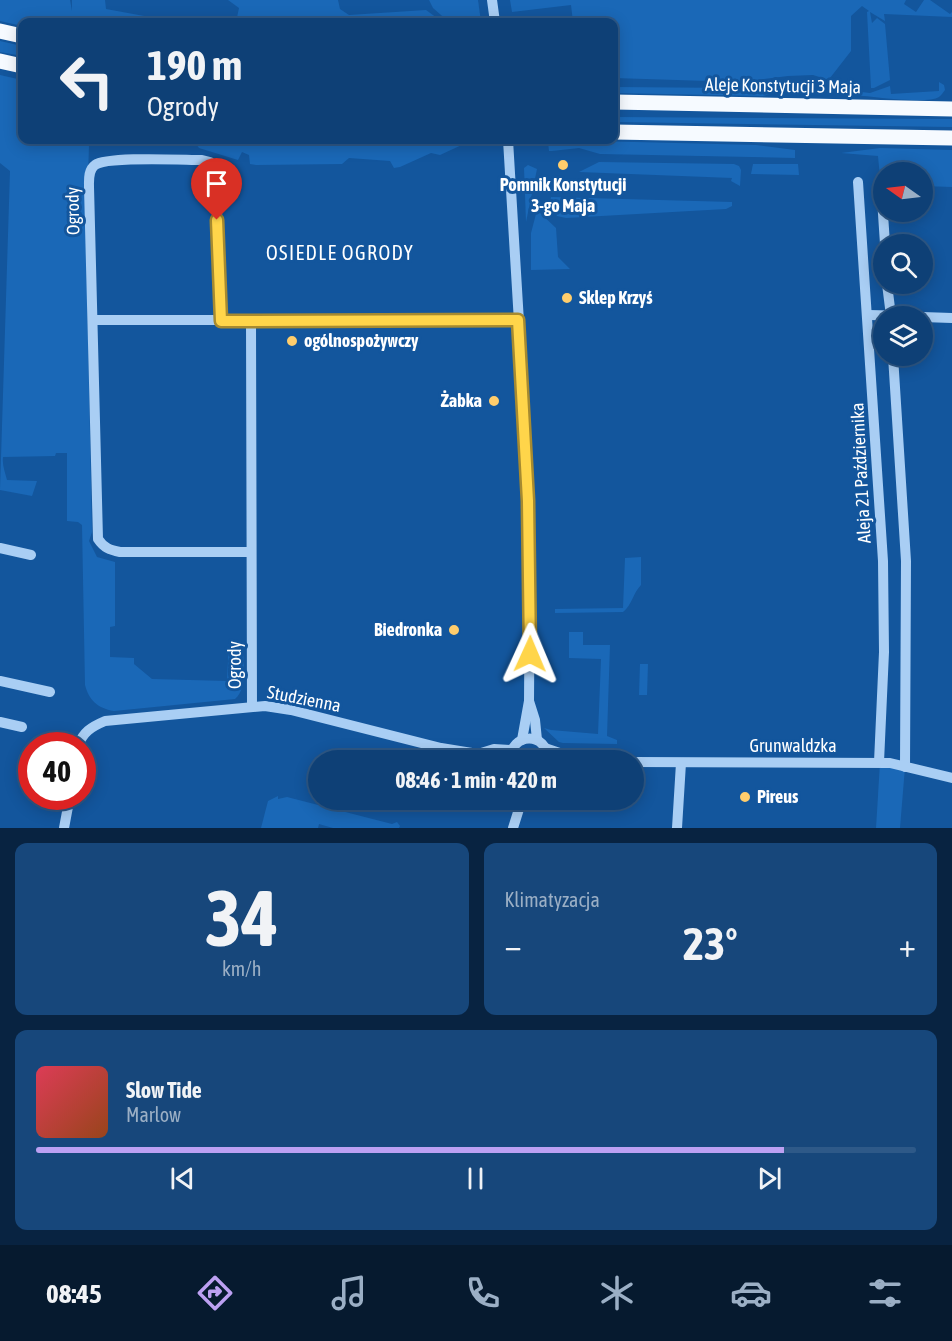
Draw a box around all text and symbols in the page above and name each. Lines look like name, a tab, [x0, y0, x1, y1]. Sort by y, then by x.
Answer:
text: 190 m	[147, 41, 242, 89]
icon: left	[48, 42, 126, 120]
street label: Aleje Konstytucji 3 Maja	[705, 74, 861, 97]
text: Ogrody	[147, 91, 219, 122]
pin	[191, 158, 242, 220]
marker: Pomnik Konstytucji 3-go Maja	[556, 158, 570, 172]
north arrow	[873, 162, 933, 222]
map controls	[873, 162, 933, 366]
icon: arrive	[200, 167, 233, 200]
place label: Pomnik Konstytucji 3-go Maja	[500, 174, 626, 216]
street label: Ogrody	[62, 187, 83, 235]
button: search	[873, 234, 933, 294]
district label: OSIEDLE OGRODY	[266, 241, 414, 264]
place label: Sklep Krzyś	[579, 287, 653, 308]
marker: Sklep Krzyś	[560, 291, 574, 305]
button: layers	[873, 306, 933, 366]
place label: ogólnospożywczy	[304, 330, 419, 351]
marker: ogólnospożywczy	[285, 334, 299, 348]
place label: Żabka	[441, 390, 482, 411]
marker: Żabka	[487, 394, 501, 408]
street label: Aleja 21 Października	[846, 402, 875, 544]
place label: Biedronka	[374, 619, 442, 640]
position arrow	[498, 622, 562, 686]
marker: Biedronka	[447, 623, 461, 637]
street label: Ogrody	[224, 641, 245, 689]
street label: Studzienna	[265, 681, 343, 716]
speed limit sign: 40	[18, 732, 96, 810]
street label: Grunwaldzka	[749, 735, 837, 756]
text: 08:46 · 1 min · 420 m	[395, 767, 557, 793]
place label: Pireus	[757, 786, 799, 807]
marker: Pireus	[738, 790, 752, 804]
text: 34	[205, 873, 278, 963]
text: Klimatyzacja	[505, 888, 600, 911]
text: 23°	[683, 918, 738, 970]
text: −	[505, 926, 522, 964]
text: +	[899, 926, 916, 964]
text: km/h	[222, 957, 262, 980]
text: Slow Tide	[126, 1077, 202, 1103]
text: Marlow	[126, 1103, 181, 1126]
icon: previous	[166, 1162, 199, 1195]
icon: pause	[459, 1162, 492, 1195]
icon: next	[753, 1162, 786, 1195]
icon: directions	[194, 1272, 236, 1314]
icon: music	[328, 1272, 370, 1314]
icon: phone	[462, 1272, 504, 1314]
icon: climate	[596, 1272, 638, 1314]
icon: car	[730, 1272, 772, 1314]
icon: filters	[864, 1272, 906, 1314]
text: 08:45	[46, 1278, 102, 1309]

